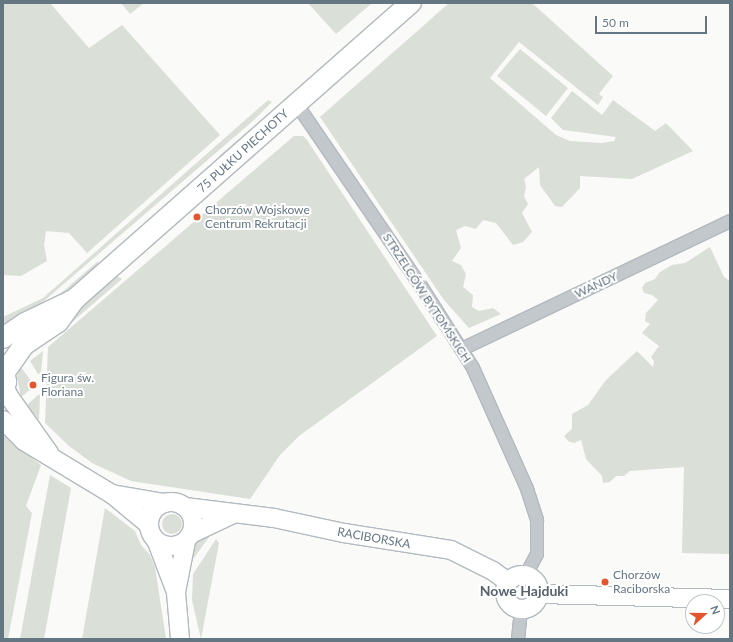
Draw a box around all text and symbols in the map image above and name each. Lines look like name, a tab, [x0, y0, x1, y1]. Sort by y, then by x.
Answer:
scale bar	[597, 8, 709, 34]
text: 50 m	[602, 15, 629, 30]
street label: 75 PUŁKU PIECHOTY	[195, 106, 291, 196]
place label: Chorzów Wojskowe Centrum Rekrutacji	[205, 203, 310, 231]
marker: Chorzów Wojskowe Centrum Rekrutacji	[192, 212, 202, 222]
street label: STRZELCÓW BYTOMSKICH	[380, 231, 474, 365]
street label: WANDY	[572, 269, 620, 301]
place label: Figura św. Floriana	[41, 371, 94, 399]
marker: Figura św. Floriana	[28, 380, 38, 390]
street label: RACIBORSKA	[336, 524, 412, 552]
place label: Chorzów Raciborska	[613, 568, 670, 596]
marker: Chorzów Raciborska	[600, 577, 610, 587]
district label: Nowe Hajduki	[480, 583, 568, 599]
north arrow	[685, 594, 725, 634]
text: N	[708, 604, 723, 616]

